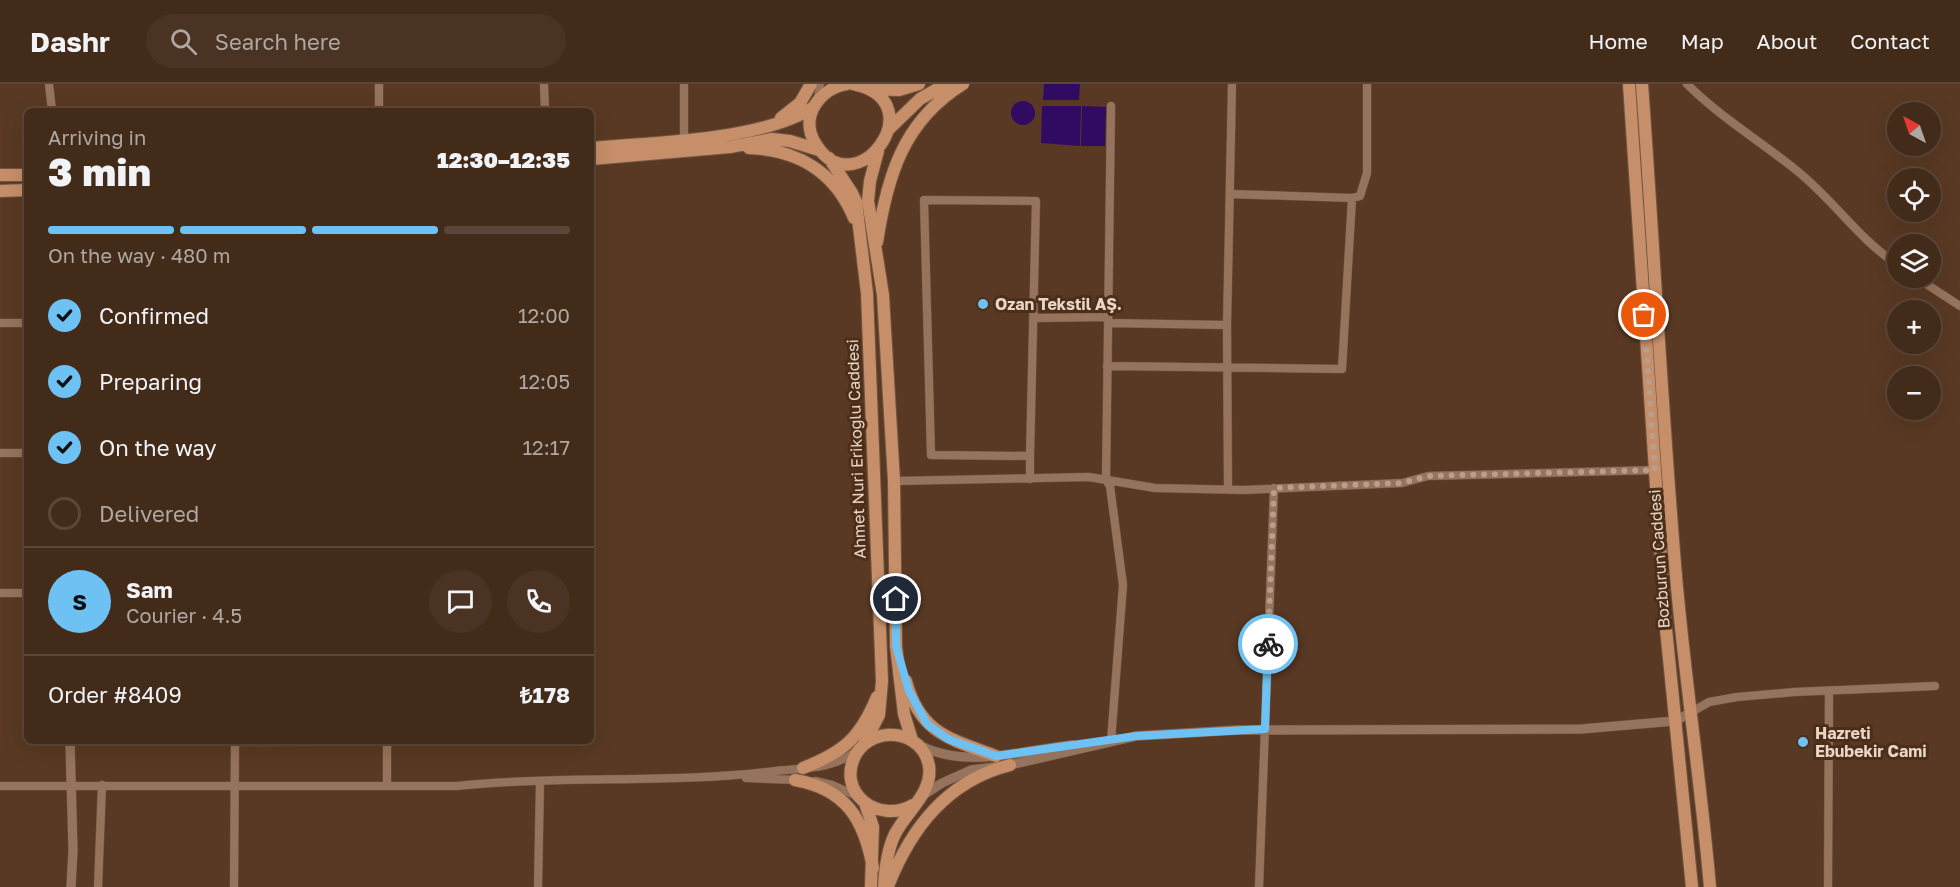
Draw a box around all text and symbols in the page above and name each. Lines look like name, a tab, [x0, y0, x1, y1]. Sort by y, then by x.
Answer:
search box	[146, 14, 566, 68]
text: Dashr	[30, 25, 110, 58]
icon: search	[167, 25, 200, 58]
text: Search here	[215, 28, 341, 55]
text: Home	[1588, 28, 1648, 54]
text: Map	[1681, 28, 1724, 54]
text: About	[1757, 28, 1817, 54]
text: Contact	[1850, 28, 1930, 54]
north arrow	[1887, 102, 1941, 156]
map controls	[1887, 102, 1941, 420]
text: Arriving in	[48, 125, 146, 149]
text: 12:30–12:35	[437, 146, 570, 173]
text: 3 min	[48, 148, 151, 195]
button: locate	[1887, 168, 1941, 222]
button: layers	[1887, 234, 1941, 288]
text: On the way · 480 m	[48, 243, 230, 267]
pin	[1618, 289, 1669, 340]
place label: Ozan Tekstil AŞ.	[995, 294, 1122, 314]
marker: Ozan Tekstil AŞ.	[976, 297, 990, 311]
icon: bag	[1627, 298, 1660, 331]
icon: check	[48, 299, 81, 332]
button: +	[1887, 300, 1941, 354]
text: Confirmed	[99, 302, 209, 329]
text: 12:00	[518, 303, 570, 327]
street label: Ahmet Nuri Erikoğlu Caddesi	[842, 339, 870, 559]
icon: check	[48, 365, 81, 398]
button: −	[1887, 366, 1941, 420]
text: Preparing	[99, 368, 202, 395]
text: 12:05	[519, 369, 570, 393]
icon: check	[48, 431, 81, 464]
text: On the way	[99, 434, 217, 461]
text: 12:17	[522, 435, 570, 459]
street label: Bozburun Caddesi	[1644, 489, 1674, 629]
text: Delivered	[99, 500, 199, 527]
button: chat	[429, 570, 492, 633]
button: phone	[507, 570, 570, 633]
pin	[870, 573, 921, 624]
text: Sam	[126, 576, 173, 603]
icon: home	[879, 582, 912, 615]
text: S	[72, 588, 87, 615]
text: Courier · 4.5	[126, 603, 242, 627]
courier	[1238, 614, 1298, 674]
icon: bike	[1252, 628, 1285, 661]
text: Order #8409	[48, 681, 182, 708]
text: ₺178	[520, 681, 570, 708]
place label: Hazreti Ebubekir Cami	[1815, 723, 1927, 761]
marker: Hazreti Ebubekir Cami	[1796, 735, 1810, 749]

